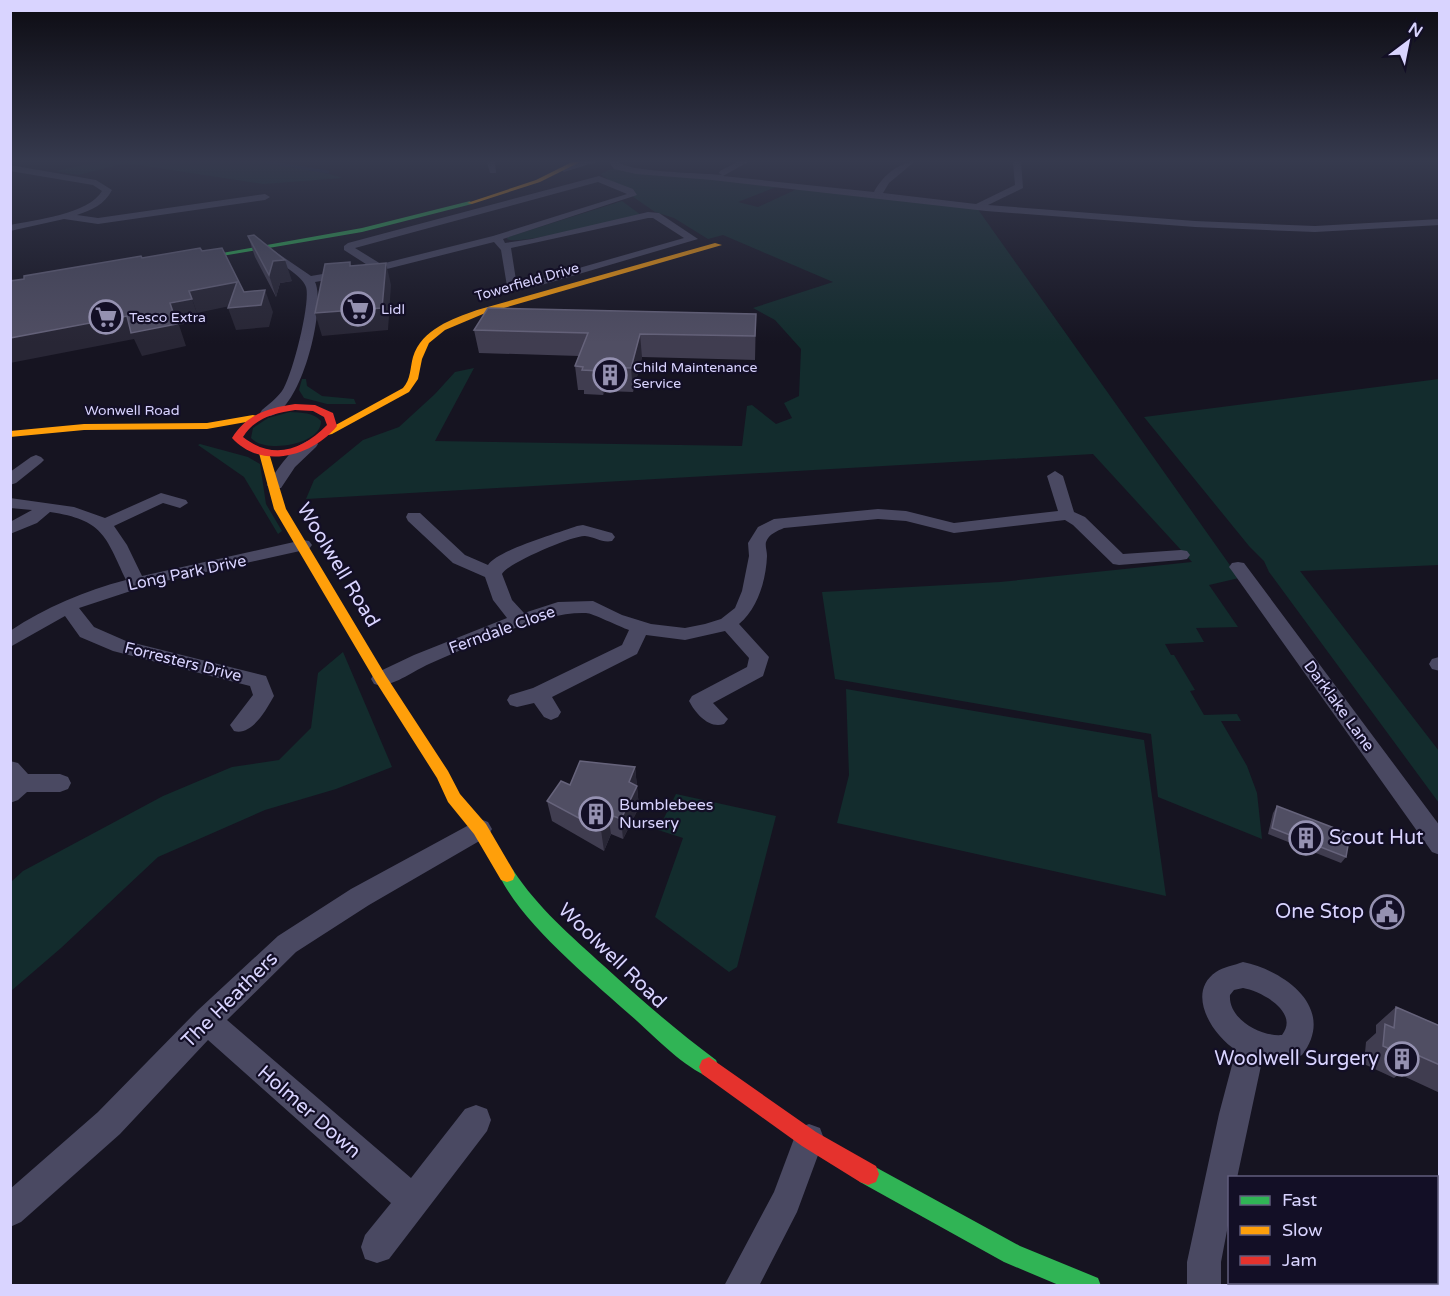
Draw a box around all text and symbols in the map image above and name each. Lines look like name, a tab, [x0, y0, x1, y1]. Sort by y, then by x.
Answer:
north arrow	[1378, 12, 1438, 72]
text: N	[1405, 18, 1426, 42]
street label: Towerfield Drive	[473, 259, 581, 305]
supermarket icon: Lidl	[340, 291, 376, 327]
supermarket icon: Tesco Extra	[88, 299, 124, 335]
place label: Lidl	[381, 301, 405, 318]
place label: Tesco Extra	[129, 309, 206, 326]
building icon: Child Maintenance Service	[592, 357, 628, 393]
place label: Child Maintenance Service	[633, 359, 757, 392]
street label: Wonwell Road	[84, 402, 180, 419]
street label: Woolwell Road	[291, 498, 385, 632]
street label: Long Park Drive	[126, 551, 248, 595]
street label: Ferndale Close	[446, 601, 558, 659]
street label: Forresters Drive	[122, 638, 244, 686]
street label: Darklake Lane	[1299, 657, 1379, 755]
place label: Bumblebees Nursery	[619, 795, 713, 833]
building icon: Bumblebees Nursery	[578, 796, 614, 832]
building icon: Scout Hut	[1288, 820, 1324, 856]
place label: Scout Hut	[1329, 826, 1424, 850]
public building icon: One Stop	[1369, 894, 1405, 930]
street label: Woolwell Road	[553, 898, 671, 1014]
place label: One Stop	[1275, 900, 1364, 924]
street label: The Heathers	[177, 947, 283, 1053]
building icon: Woolwell Surgery	[1384, 1041, 1420, 1077]
place label: Woolwell Surgery	[1214, 1047, 1379, 1071]
street label: Holmer Down	[252, 1061, 366, 1163]
legend	[1228, 1176, 1438, 1284]
text: Fast	[1282, 1189, 1317, 1211]
text: Slow	[1282, 1219, 1323, 1241]
text: Jam	[1282, 1249, 1317, 1271]

